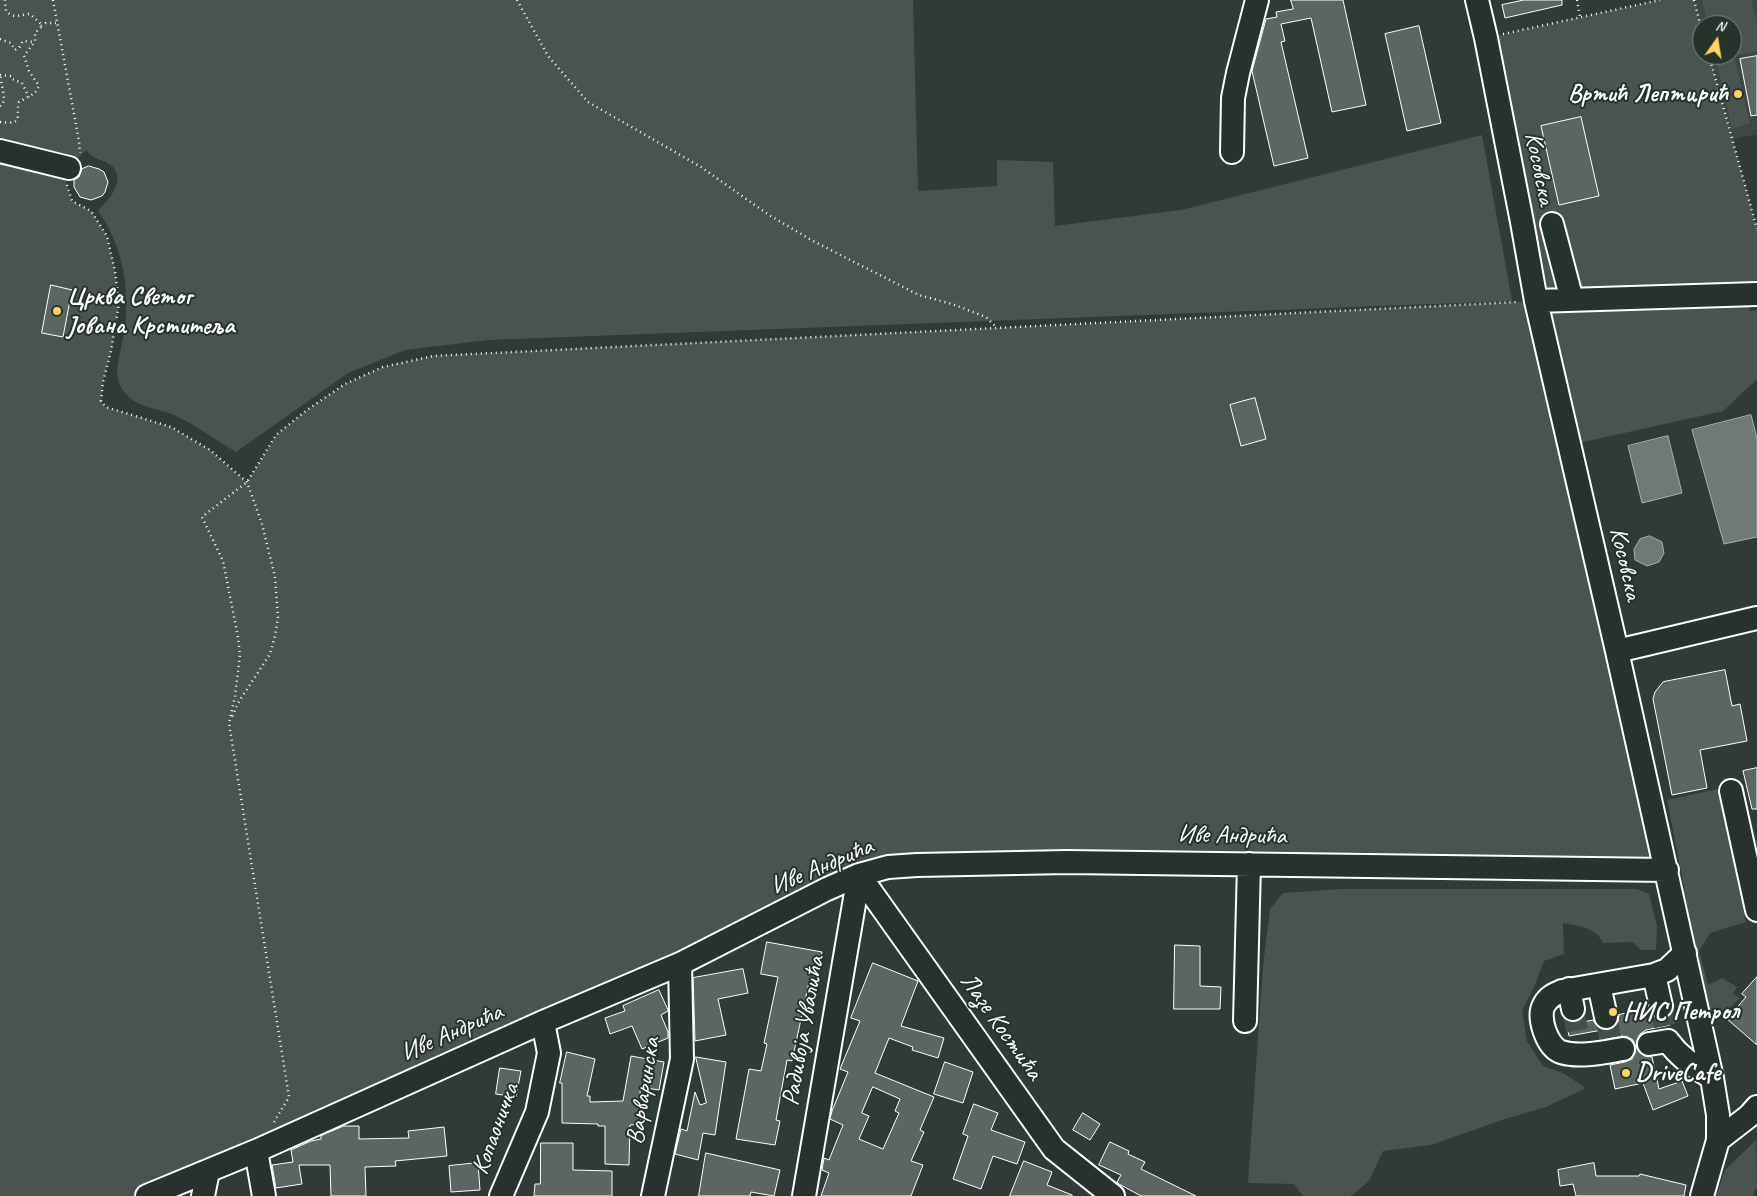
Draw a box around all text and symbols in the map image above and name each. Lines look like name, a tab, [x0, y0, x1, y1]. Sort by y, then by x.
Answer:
north arrow	[1692, 15, 1742, 65]
text: N	[1714, 17, 1726, 35]
place label: Вртић Лептирић	[1568, 79, 1728, 109]
marker: Вртић Лептирић	[1732, 88, 1744, 100]
street label: Косовска	[1517, 130, 1561, 208]
place label: Црква Светог Јована Крститеља	[67, 282, 234, 341]
marker: Црква Светог Јована Крститеља	[51, 305, 63, 317]
street label: Косовска	[1602, 525, 1648, 603]
street label: Иве Андрића	[1178, 820, 1286, 852]
street label: Иве Андрића	[766, 832, 878, 902]
street label: Радивоја Увалића	[776, 954, 832, 1108]
street label: Лазе Костића	[953, 968, 1049, 1086]
street label: Иве Андрића	[396, 997, 508, 1069]
place label: НИС Петрол	[1623, 997, 1739, 1027]
marker: НИС Петрол	[1607, 1006, 1619, 1018]
street label: Варваринска	[621, 1035, 667, 1147]
place label: DriveCafe	[1636, 1058, 1720, 1088]
marker: DriveCafe	[1620, 1067, 1632, 1079]
street label: Копаоничка	[466, 1079, 526, 1179]

